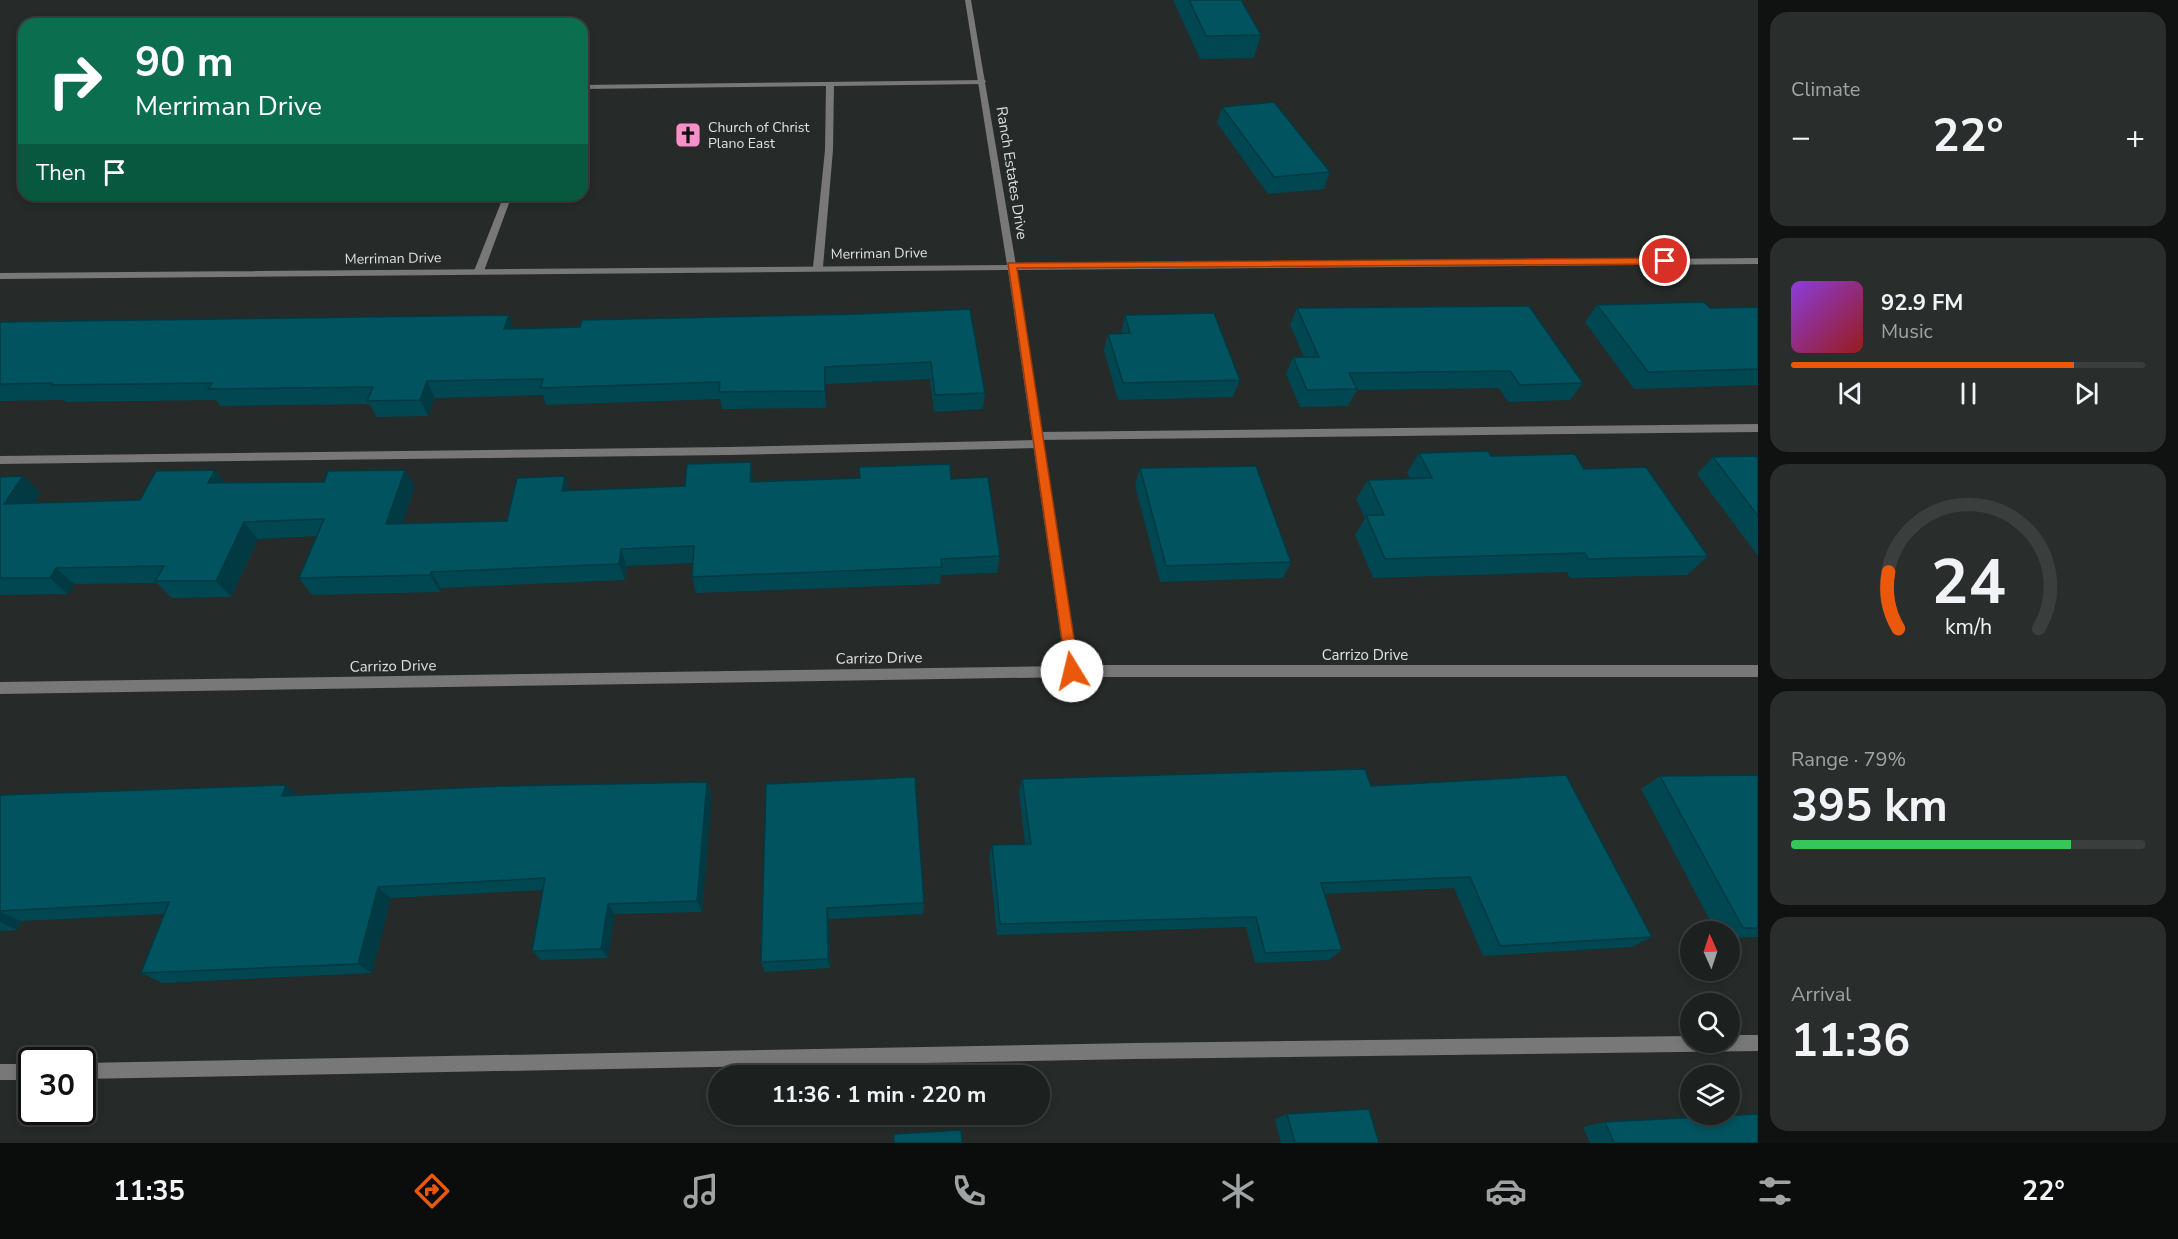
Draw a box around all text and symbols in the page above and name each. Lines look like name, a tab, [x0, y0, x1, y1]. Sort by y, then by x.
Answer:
text: 90 m	[135, 34, 234, 91]
icon: right	[36, 42, 114, 120]
text: Climate	[1791, 76, 1860, 103]
text: Merriman Drive	[135, 88, 322, 125]
street label: Ranch Estates Drive	[992, 105, 1032, 241]
text: 22°	[1932, 106, 2004, 167]
text: −	[1791, 115, 1811, 160]
text: +	[2125, 115, 2145, 160]
place label: Church of Christ Plano East	[708, 118, 809, 153]
church icon: Church of Christ Plano East	[673, 120, 703, 150]
icon: arrive	[98, 156, 131, 189]
text: Then	[36, 158, 86, 188]
pin	[1639, 235, 1690, 286]
street label: Merriman Drive	[830, 243, 928, 264]
icon: arrive	[1648, 244, 1681, 277]
street label: Merriman Drive	[344, 248, 442, 269]
text: 92.9 FM	[1881, 288, 1963, 318]
text: Music	[1881, 318, 1933, 345]
icon: previous	[1834, 377, 1867, 410]
icon: pause	[1952, 377, 1985, 410]
icon: next	[2070, 377, 2103, 410]
text: 24	[1931, 540, 2005, 625]
text: km/h	[1944, 612, 1992, 642]
position arrow	[1040, 639, 1104, 703]
street label: Carrizo Drive	[1322, 645, 1408, 665]
street label: Carrizo Drive	[836, 647, 922, 669]
street label: Carrizo Drive	[350, 655, 436, 677]
text: Range · 79%	[1791, 746, 1906, 773]
text: 395 km	[1791, 776, 1948, 837]
north arrow	[1680, 921, 1740, 981]
map controls	[1680, 921, 1740, 1125]
text: Arrival	[1791, 981, 1851, 1008]
button: search	[1680, 993, 1740, 1053]
text: 11:36	[1791, 1011, 1910, 1072]
speed limit sign: 30	[18, 1047, 96, 1125]
button: layers	[1680, 1065, 1740, 1125]
text: 11:36 · 1 min · 220 m	[772, 1080, 986, 1110]
icon: directions	[411, 1170, 453, 1212]
icon: music	[680, 1170, 722, 1212]
icon: phone	[948, 1170, 990, 1212]
icon: climate	[1217, 1170, 1259, 1212]
icon: car	[1485, 1170, 1527, 1212]
icon: filters	[1754, 1170, 1796, 1212]
text: 11:35	[113, 1173, 185, 1210]
text: 22°	[2022, 1173, 2065, 1210]

